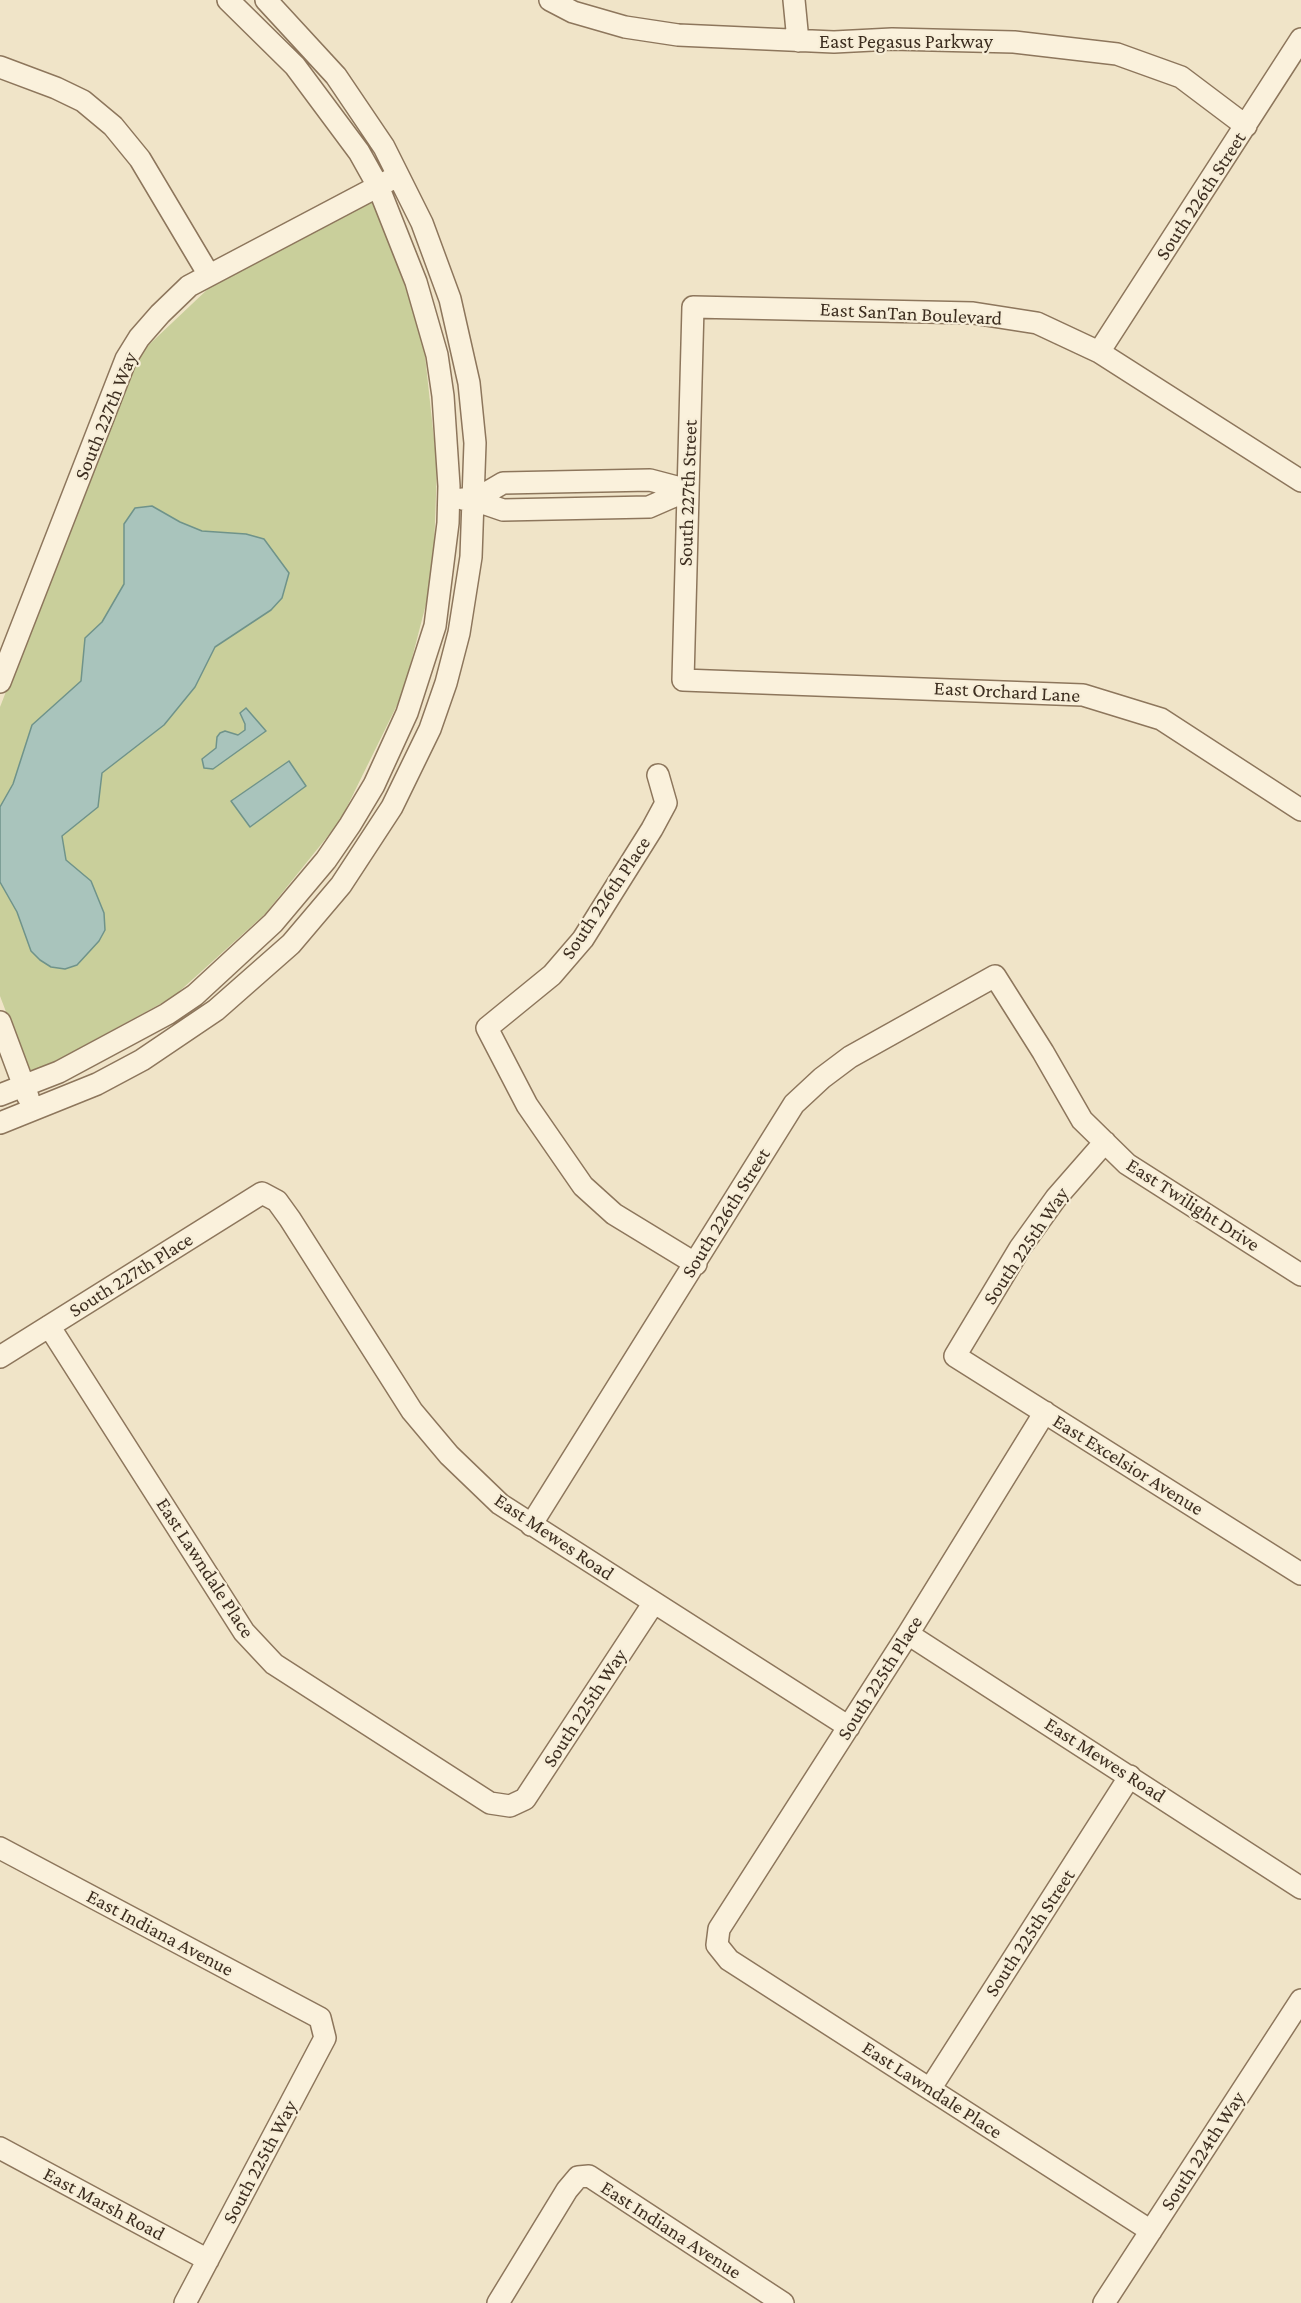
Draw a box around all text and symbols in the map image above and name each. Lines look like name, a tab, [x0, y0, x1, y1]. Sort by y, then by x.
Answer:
street label: East Pegasus Parkway	[819, 30, 993, 54]
street label: South 226th Street	[1151, 127, 1251, 265]
street label: East SanTan Boulevard	[819, 297, 1003, 331]
street label: South 227th Way	[69, 349, 143, 483]
street label: South 227th Street	[673, 419, 703, 567]
street label: East Orchard Lane	[933, 676, 1081, 708]
street label: South 226th Place	[556, 832, 656, 964]
street label: South 226th Street	[677, 1144, 775, 1282]
street label: East Twilight Drive	[1122, 1153, 1264, 1257]
street label: South 225th Way	[978, 1183, 1074, 1309]
street label: South 227th Place	[65, 1227, 197, 1323]
street label: East Excelsior Avenue	[1048, 1409, 1208, 1521]
street label: East Mewes Road	[490, 1488, 618, 1586]
street label: East Lawndale Place	[151, 1493, 259, 1643]
street label: South 225th Place	[832, 1611, 928, 1745]
street label: South 225th Way	[538, 1644, 632, 1772]
street label: East Mewes Road	[1040, 1712, 1170, 1808]
street label: South 225th Street	[980, 1865, 1080, 2001]
street label: East Indiana Avenue	[82, 1884, 238, 1982]
street label: East Lawndale Place	[857, 2036, 1007, 2144]
street label: South 224th Way	[1156, 2087, 1250, 2215]
street label: South 225th Way	[217, 2096, 303, 2228]
street label: East Marsh Road	[39, 2162, 169, 2246]
street label: East Indiana Avenue	[596, 2176, 746, 2284]

